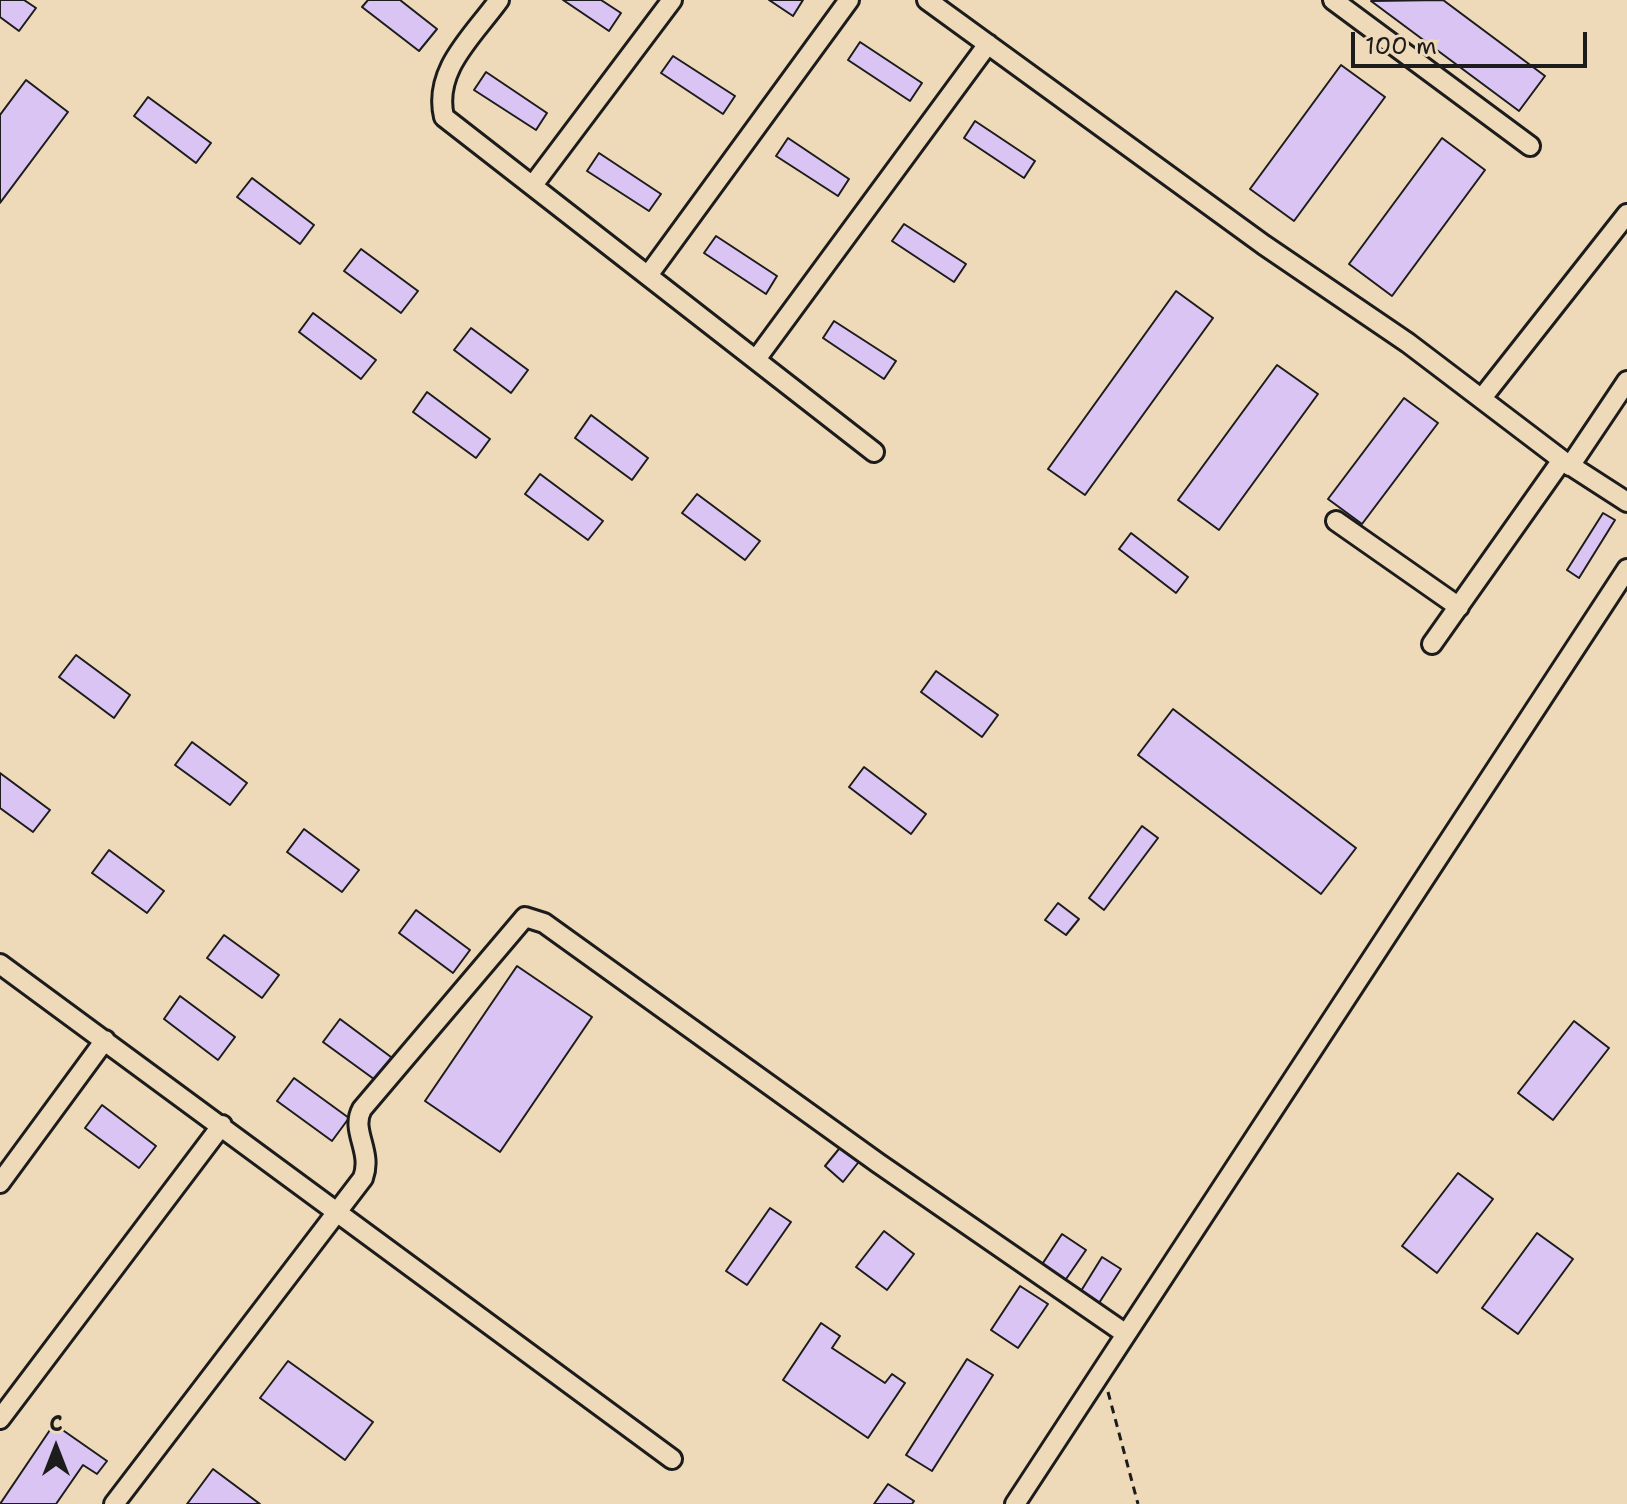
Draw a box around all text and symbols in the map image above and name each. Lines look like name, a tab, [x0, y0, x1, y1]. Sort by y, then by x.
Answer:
scale bar	[1355, 16, 1591, 66]
text: 100 m	[1365, 30, 1437, 62]
north arrow	[16, 1408, 96, 1488]
text: С	[49, 1409, 63, 1438]

